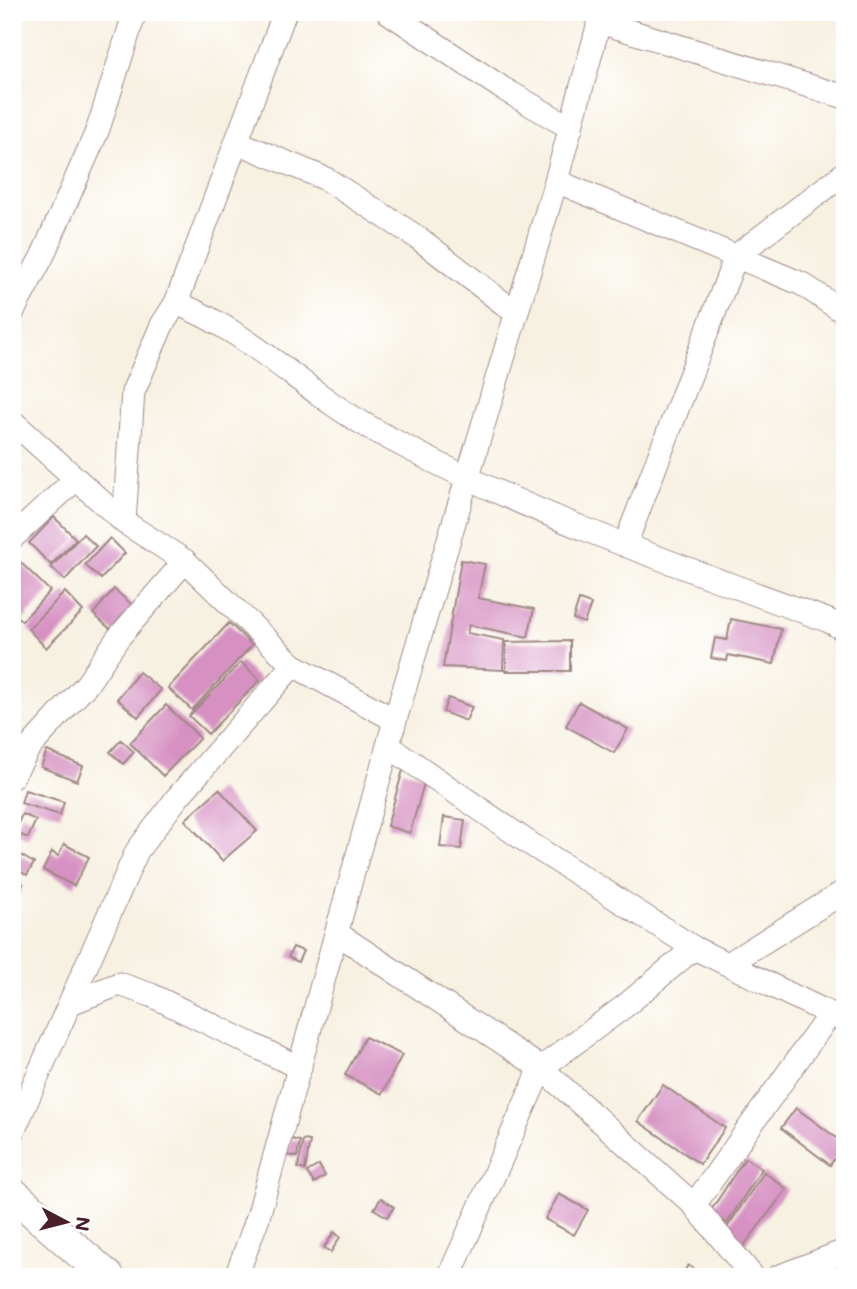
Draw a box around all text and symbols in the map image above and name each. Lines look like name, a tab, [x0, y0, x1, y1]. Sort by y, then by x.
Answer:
north arrow	[32, 1188, 102, 1258]
text: N	[70, 1215, 97, 1233]

